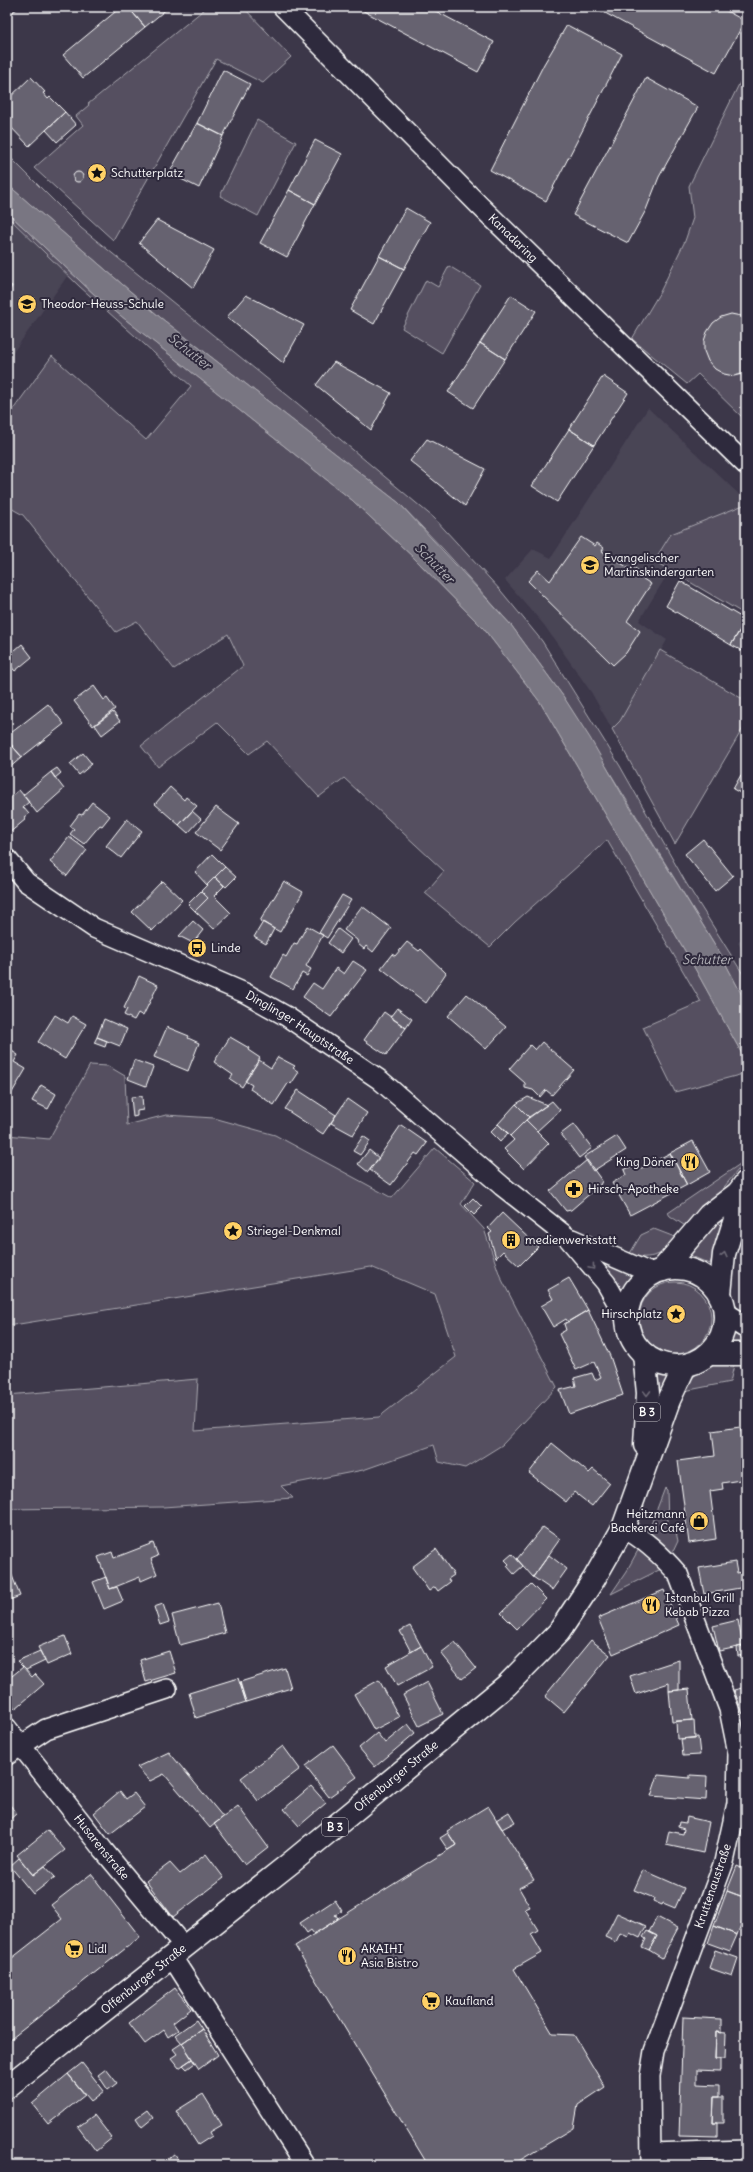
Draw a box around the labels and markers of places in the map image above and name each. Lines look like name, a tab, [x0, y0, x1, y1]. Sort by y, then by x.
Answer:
place icon: Schutterplatz	[86, 162, 108, 184]
place label: Schutterplatz	[111, 165, 183, 180]
school or university icon: Theodor-Heuss-Schule	[16, 293, 38, 315]
place label: Theodor-Heuss-Schule	[41, 296, 164, 311]
place label: Evangelischer Martinskindergarten	[604, 550, 714, 579]
school or university icon: Evangelischer Martinskindergarten	[579, 554, 601, 576]
bus stop icon: Linde	[186, 937, 208, 959]
place label: Linde	[211, 940, 241, 955]
restaurant icon: King Döner	[679, 1151, 701, 1173]
place label: King Döner	[616, 1154, 676, 1169]
pharmacy icon: Hirsch-Apotheke	[563, 1178, 585, 1200]
place label: Hirsch-Apotheke	[588, 1181, 679, 1196]
place icon: Striegel-Denkmal	[222, 1220, 244, 1242]
place label: Striegel-Denkmal	[247, 1223, 341, 1238]
building icon: medienwerkstatt	[500, 1229, 522, 1251]
place label: medienwerkstatt	[525, 1232, 616, 1247]
place icon: Hirschplatz	[665, 1303, 687, 1325]
place label: Hirschplatz	[601, 1306, 662, 1321]
place label: Heitzmann Backerei Café	[610, 1506, 685, 1535]
shop icon: Heitzmann Backerei Café	[688, 1510, 710, 1532]
place label: Istanbul Grill Kebab Pizza	[665, 1590, 734, 1619]
restaurant icon: Istanbul Grill Kebab Pizza	[640, 1594, 662, 1616]
supermarket icon: Lidl	[63, 1938, 85, 1960]
place label: Lidl	[88, 1941, 107, 1956]
place label: AKAIHI Asia Bistro	[361, 1941, 418, 1970]
restaurant icon: AKAIHI Asia Bistro	[336, 1945, 358, 1967]
supermarket icon: Kaufland	[420, 1990, 442, 2012]
place label: Kaufland	[445, 1993, 494, 2008]

